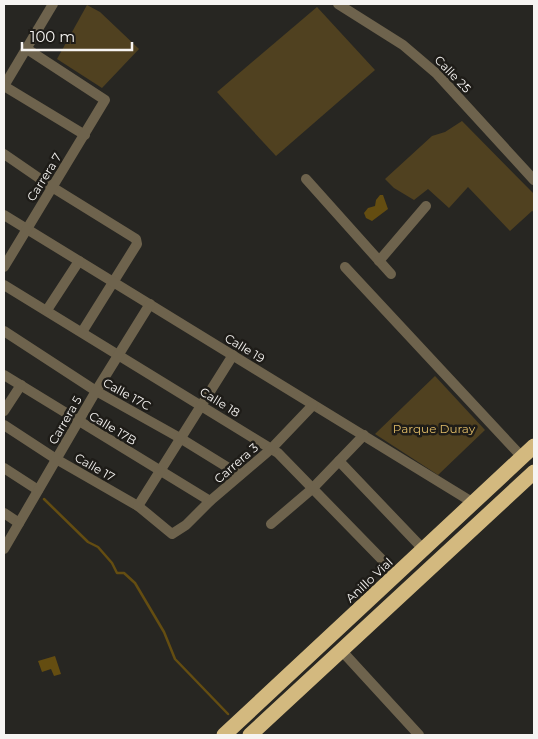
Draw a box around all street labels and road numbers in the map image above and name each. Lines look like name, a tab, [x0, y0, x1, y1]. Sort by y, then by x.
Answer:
street label: Calle 25	[432, 52, 474, 96]
street label: Carrera 7	[23, 150, 65, 204]
street label: Calle 19	[222, 330, 268, 366]
street label: Calle 17C	[101, 375, 154, 413]
street label: Calle 18	[197, 384, 243, 420]
street label: Carrera 5	[45, 393, 85, 447]
street label: Calle 17B	[87, 408, 139, 448]
street label: Carrera 3	[211, 440, 261, 486]
street label: Calle 17	[72, 450, 118, 484]
street label: Anillo Vial	[342, 554, 396, 606]

